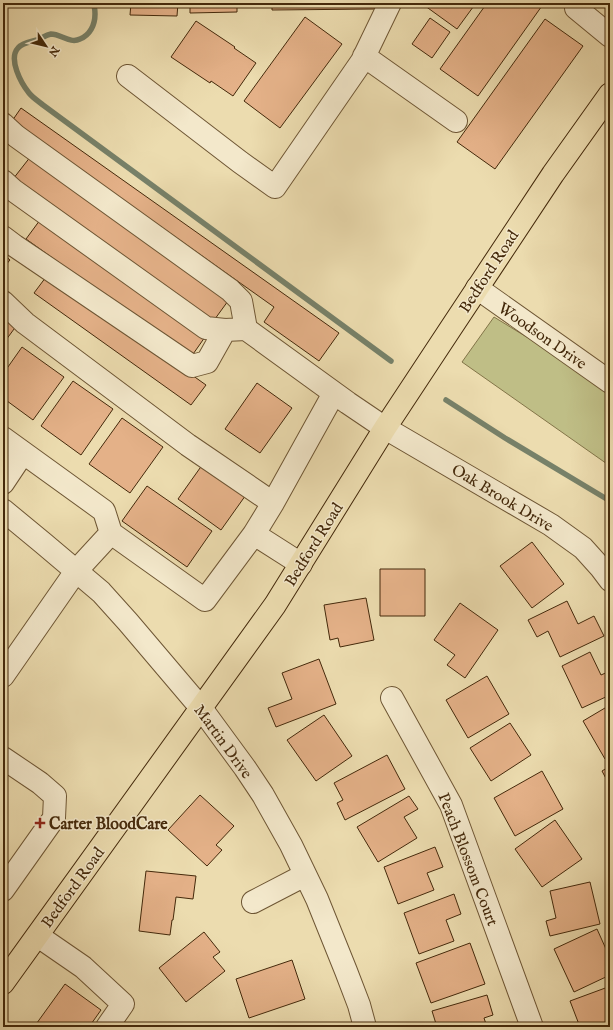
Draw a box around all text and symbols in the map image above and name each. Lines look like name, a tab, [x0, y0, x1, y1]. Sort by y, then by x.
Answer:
north arrow	[26, 26, 66, 66]
text: N	[45, 42, 62, 59]
street label: Bedford Road	[455, 226, 524, 317]
street label: Woodson Drive	[494, 299, 590, 375]
street label: Oak Brook Drive	[447, 460, 556, 537]
street label: Bedford Road	[281, 499, 349, 591]
street label: Martin Drive	[189, 701, 256, 783]
street label: Peach Blossom Court	[433, 790, 502, 930]
place label: Carter BloodCare	[49, 815, 168, 835]
marker: Carter BloodCare	[34, 817, 46, 829]
street label: Bedford Road	[38, 844, 110, 932]

